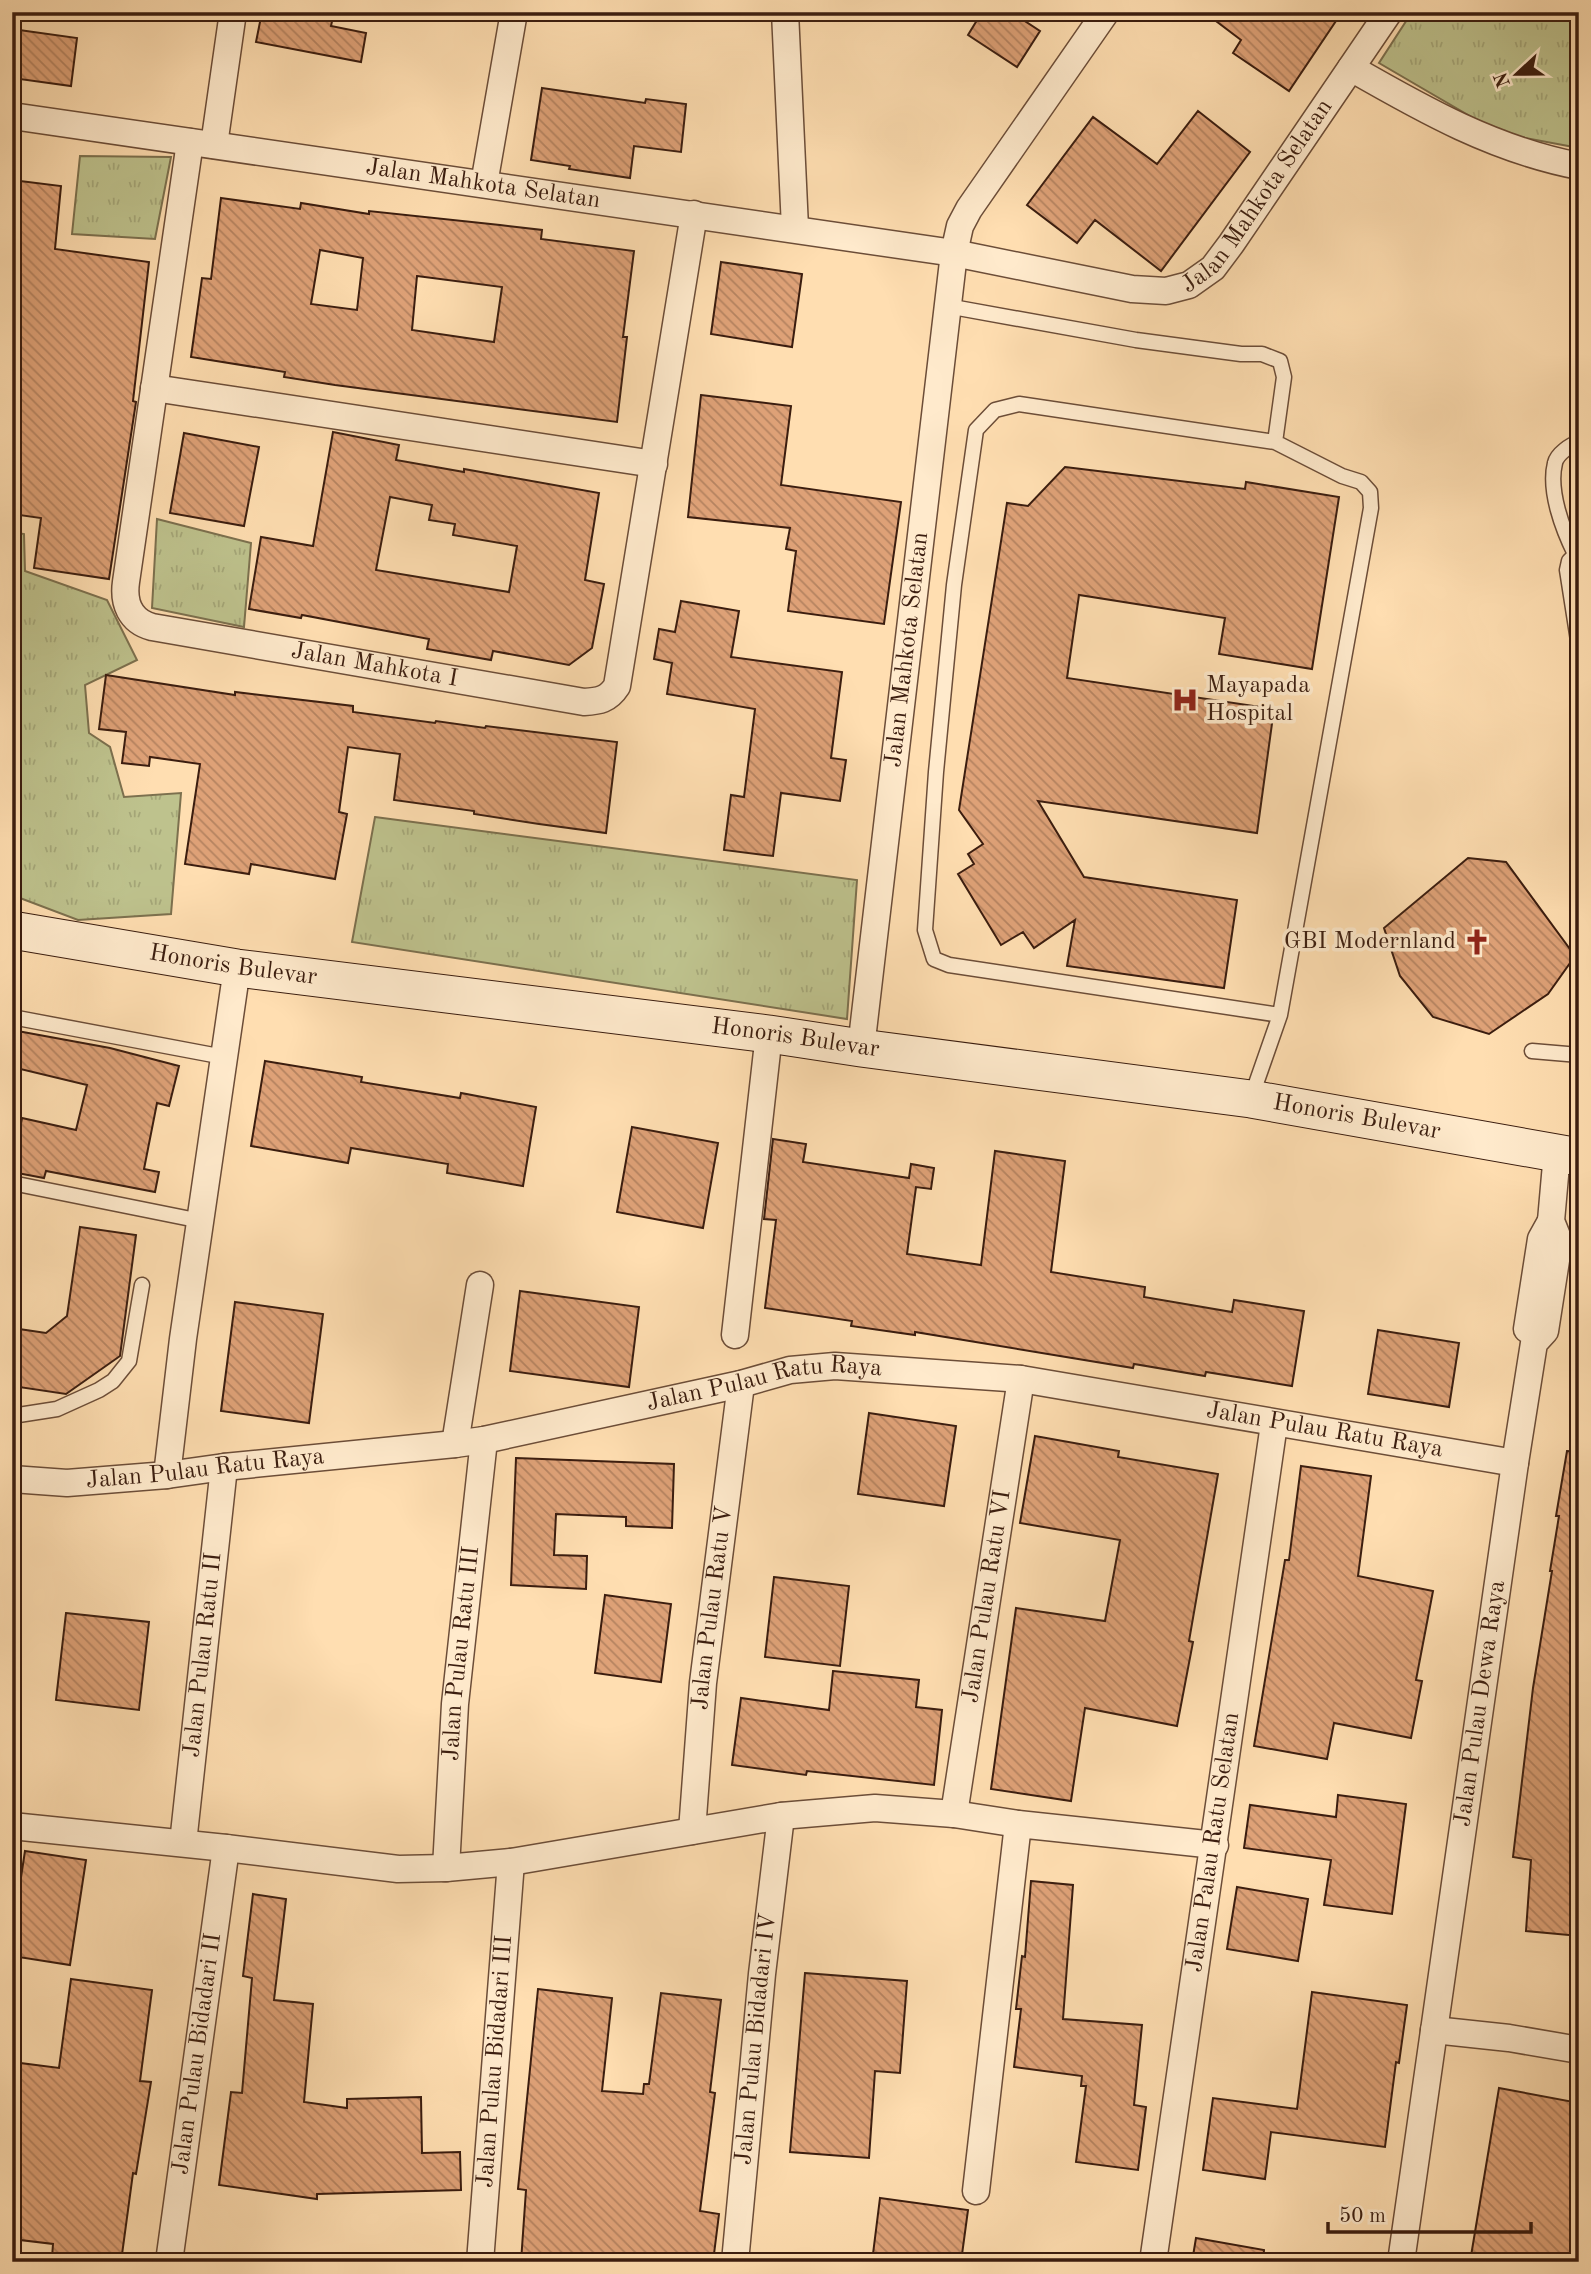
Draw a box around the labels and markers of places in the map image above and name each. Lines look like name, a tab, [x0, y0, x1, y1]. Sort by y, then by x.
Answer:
place label: Mayapada Hospital	[1206, 674, 1310, 726]
hospital icon: Mayapada Hospital	[1170, 685, 1200, 715]
church icon: GBI Modernland	[1462, 927, 1492, 957]
place label: GBI Modernland	[1284, 930, 1456, 954]

